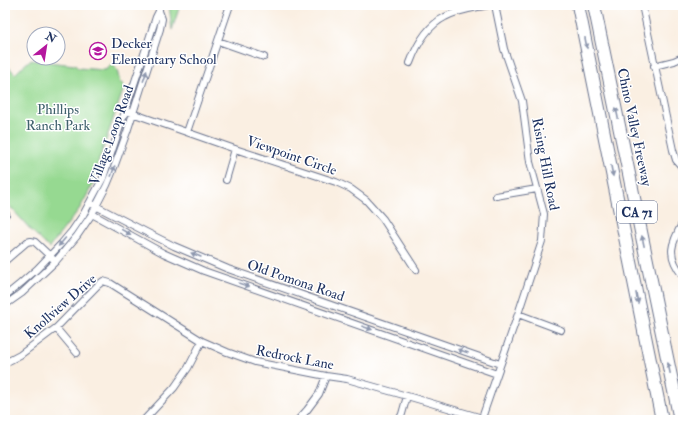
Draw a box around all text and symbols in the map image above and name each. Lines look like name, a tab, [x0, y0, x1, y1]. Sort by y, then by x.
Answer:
north arrow	[26, 26, 66, 66]
text: N	[42, 29, 59, 46]
place label: Decker Elementary School	[111, 35, 217, 69]
one-way arrow	[583, 37, 589, 49]
school or university icon: Decker Elementary School	[88, 41, 108, 61]
street label: Chino Valley Freeway	[613, 66, 656, 189]
one-way arrow	[142, 70, 148, 82]
street label: Village Loop Road	[85, 83, 138, 188]
park label: Phillips Ranch Park	[26, 101, 90, 134]
one-way arrow	[613, 107, 619, 120]
street label: Rising Hill Road	[528, 116, 563, 212]
street label: Viewpoint Circle	[244, 132, 339, 180]
one-way arrow	[609, 164, 615, 177]
one-way arrow	[110, 165, 116, 177]
road number: CA 71	[617, 201, 657, 223]
one-way arrow	[120, 229, 132, 236]
one-way arrow	[639, 235, 645, 247]
one-way arrow	[58, 237, 67, 247]
one-way arrow	[191, 252, 202, 258]
street label: Old Pomona Road	[245, 256, 347, 305]
street label: Knollview Drive	[21, 270, 100, 342]
one-way arrow	[239, 283, 251, 289]
one-way arrow	[635, 292, 641, 304]
one-way arrow	[361, 326, 373, 332]
street label: Redrock Lane	[255, 342, 335, 373]
one-way arrow	[457, 348, 469, 354]
one-way arrow	[666, 362, 672, 374]

